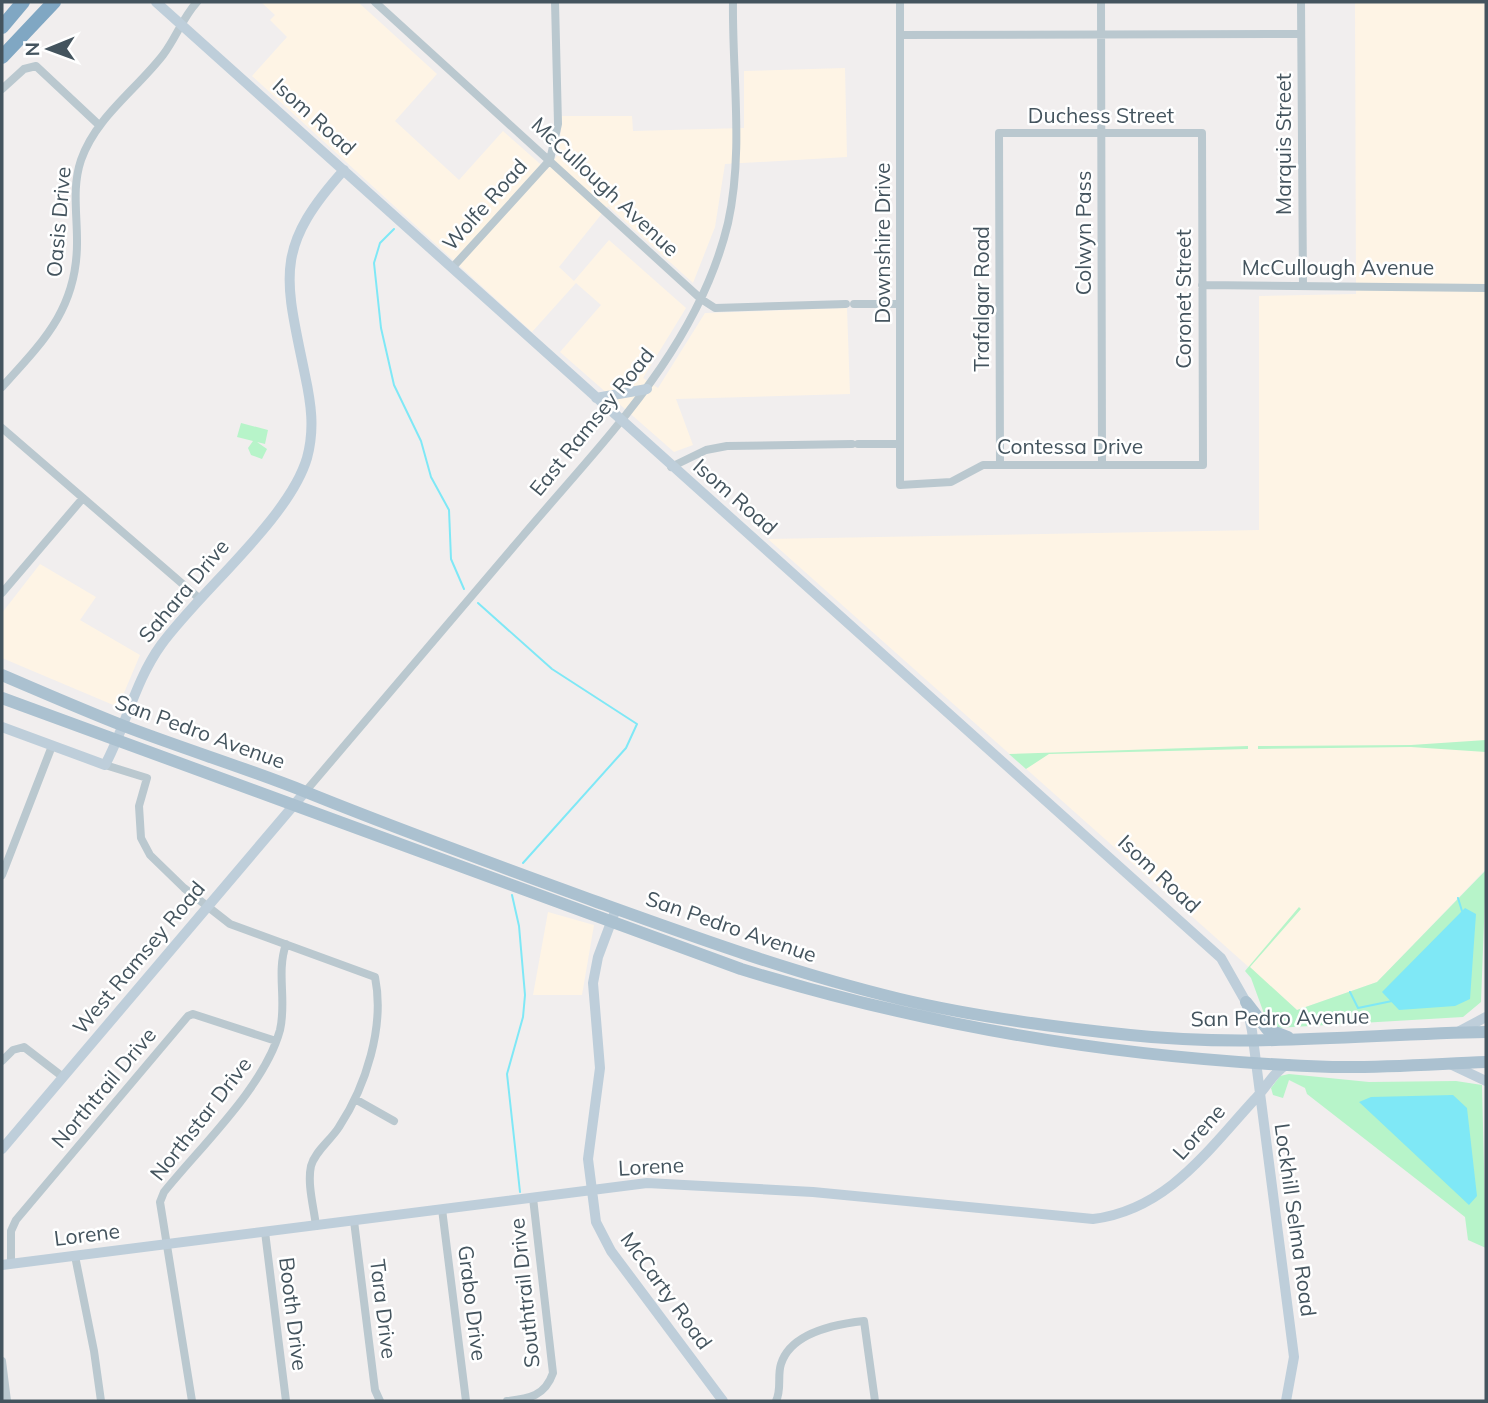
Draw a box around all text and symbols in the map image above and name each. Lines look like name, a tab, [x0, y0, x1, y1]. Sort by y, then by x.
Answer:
north arrow	[14, 14, 84, 84]
text: N	[20, 42, 44, 57]
street label: Isom Road	[268, 72, 362, 160]
street label: Marquis Street	[1270, 73, 1296, 215]
street label: Duchess Street	[1028, 102, 1174, 128]
street label: McCullough Avenue	[526, 111, 685, 261]
street label: Wolfe Road	[436, 153, 532, 256]
street label: Downshire Drive	[869, 163, 895, 323]
street label: Oasis Drive	[40, 166, 76, 278]
street label: Colwyn Pass	[1070, 171, 1096, 295]
street label: Trafalgar Road	[968, 226, 994, 372]
street label: Coronet Street	[1170, 229, 1196, 369]
street label: McCullough Avenue	[1242, 254, 1434, 280]
street label: East Ramsey Road	[523, 342, 659, 501]
street label: Contessa Drive	[997, 433, 1143, 459]
street label: Isom Road	[688, 453, 783, 540]
street label: Sahara Drive	[132, 533, 234, 647]
street label: San Pedro Avenue	[112, 688, 289, 774]
street label: Isom Road	[1113, 829, 1206, 918]
street label: West Ramsey Road	[67, 875, 210, 1039]
street label: San Pedro Avenue	[643, 885, 820, 967]
street label: San Pedro Avenue	[1190, 1002, 1370, 1032]
street label: Northtrail Drive	[45, 1022, 161, 1153]
street label: Northstar Drive	[144, 1051, 257, 1185]
street label: Lorene	[1167, 1098, 1230, 1165]
street label: Lockhill Selma Road	[1270, 1122, 1322, 1318]
street label: Lorene	[617, 1151, 685, 1181]
street label: Lorene	[53, 1217, 121, 1251]
street label: Southtrail Drive	[503, 1217, 545, 1369]
street label: McCarty Road	[615, 1227, 718, 1354]
street label: Grabo Drive	[453, 1244, 493, 1362]
street label: Booth Drive	[274, 1256, 314, 1372]
street label: Tara Drive	[365, 1258, 403, 1360]

